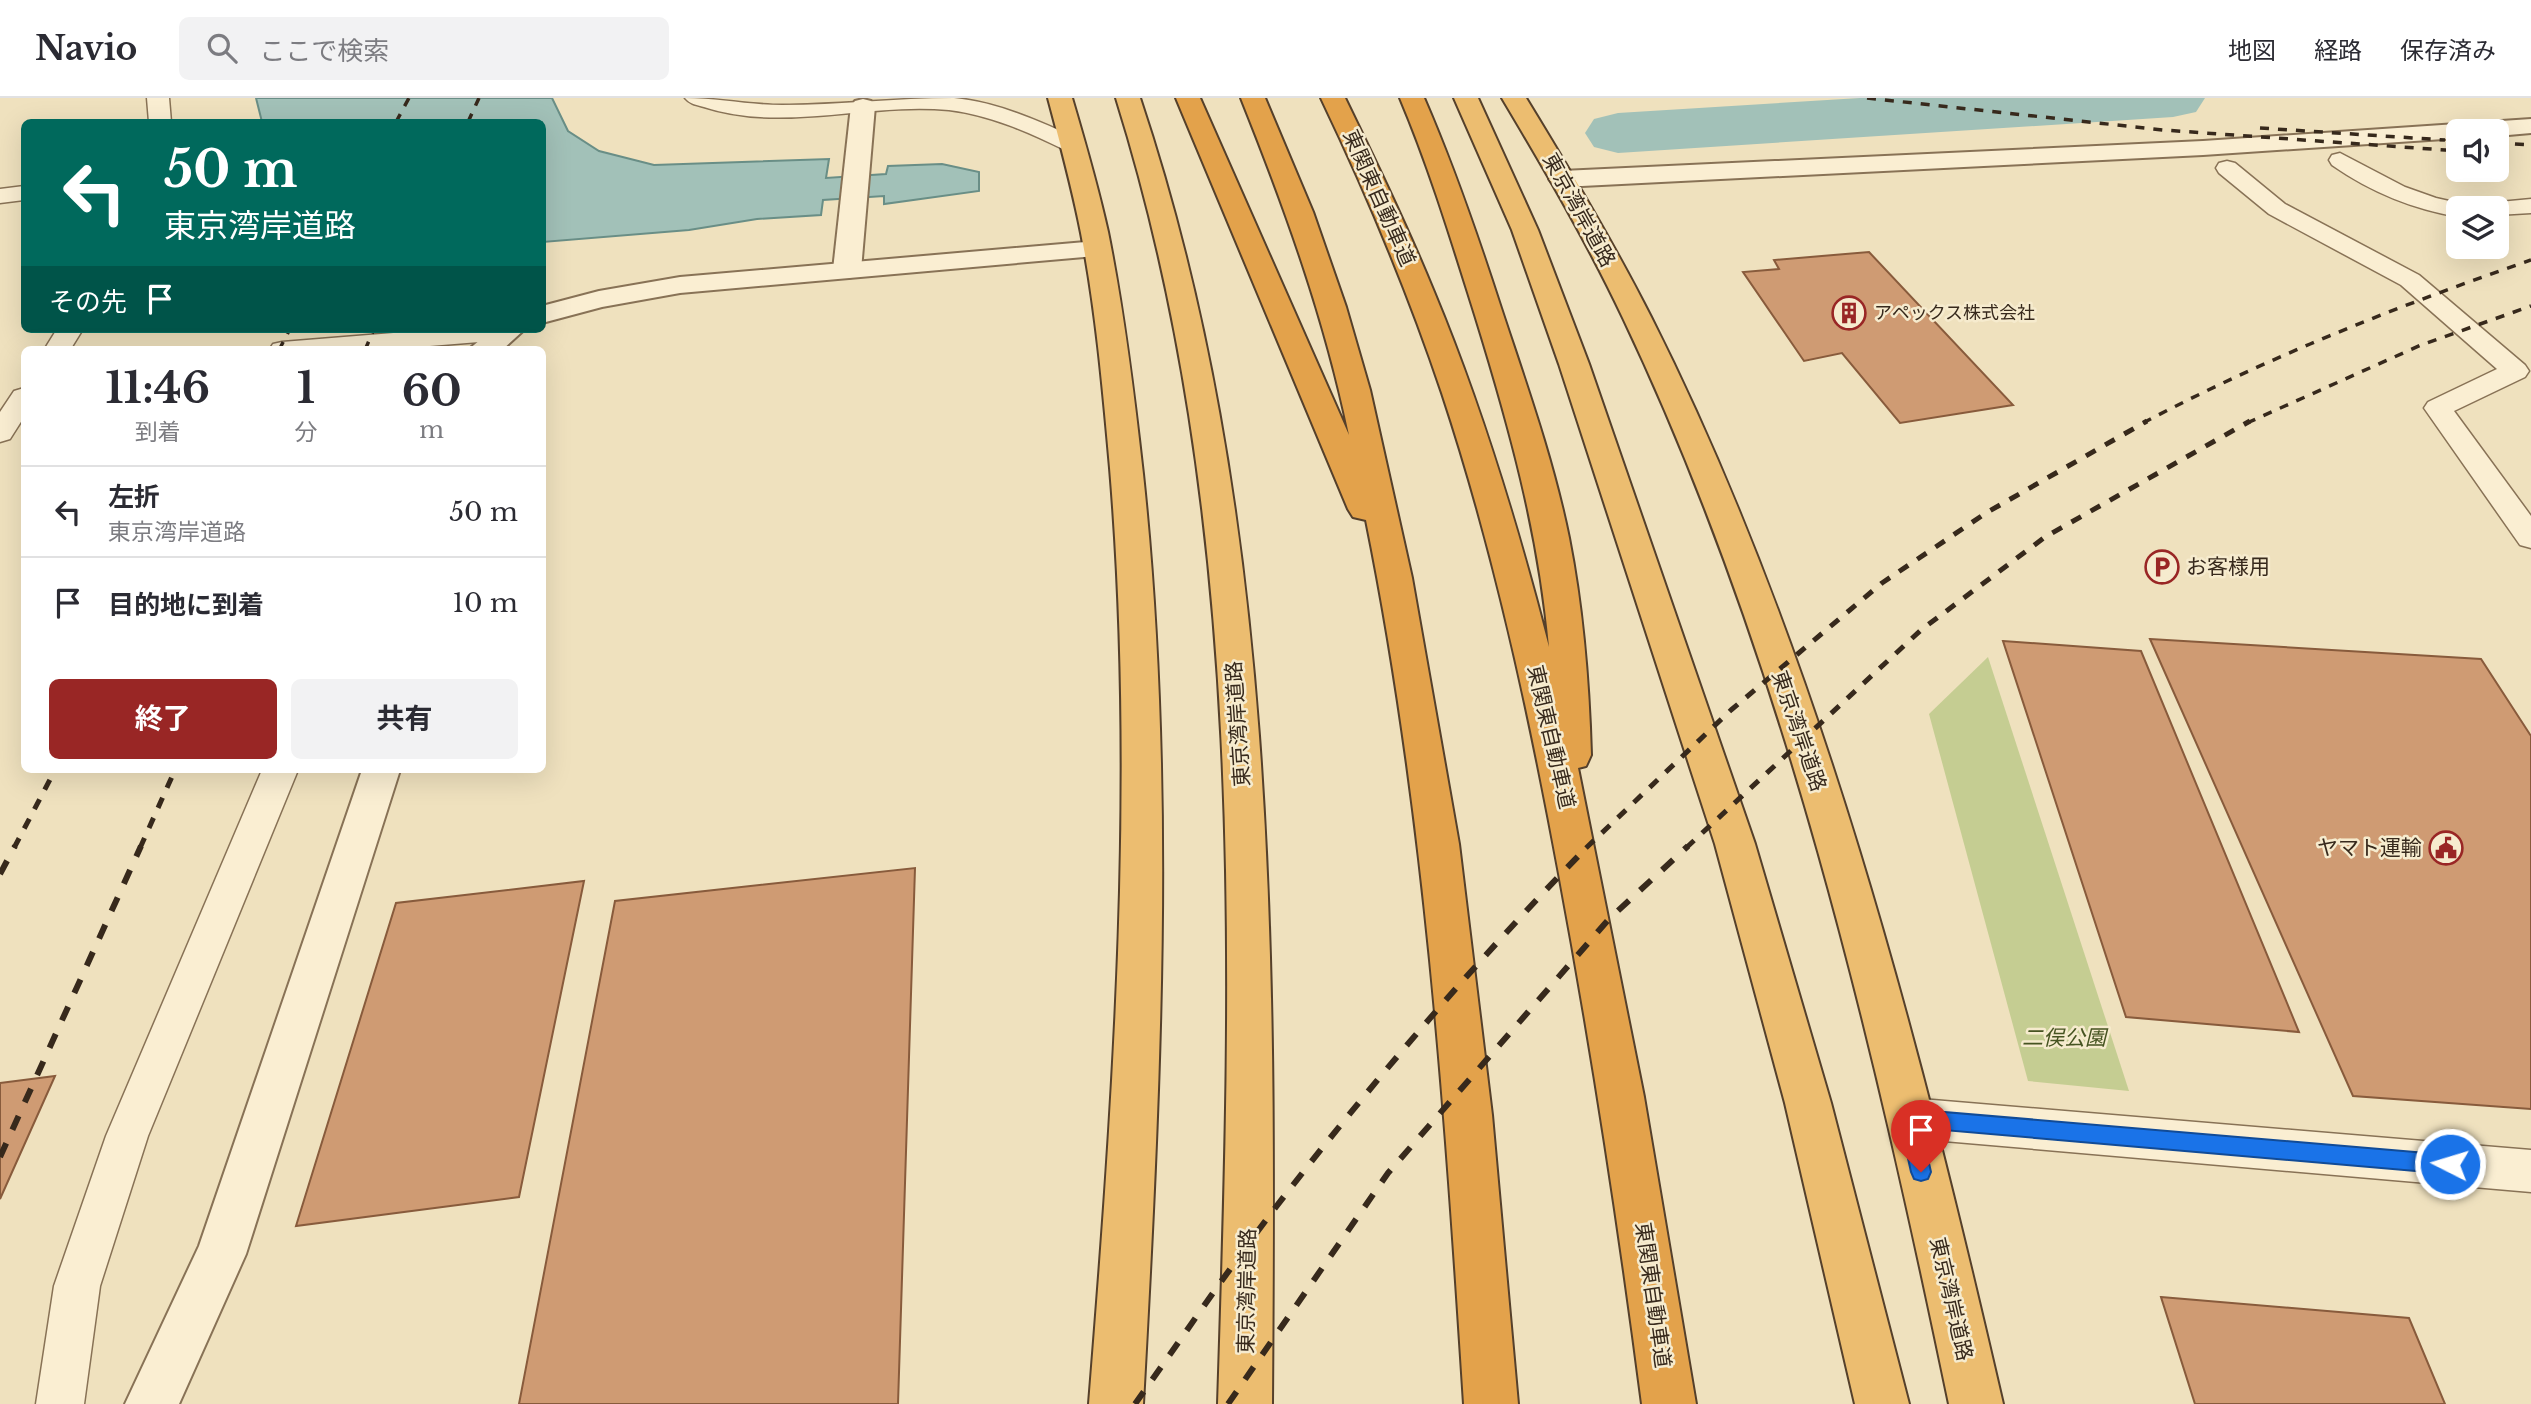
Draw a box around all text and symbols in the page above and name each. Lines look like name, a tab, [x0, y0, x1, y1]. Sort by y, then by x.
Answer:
search box	[179, 17, 669, 80]
text: Navio	[35, 28, 137, 69]
icon: search	[203, 29, 241, 67]
text: ここで検索	[259, 35, 389, 67]
text: 地図	[2228, 36, 2276, 65]
text: 経路	[2314, 36, 2362, 65]
text: 保存済み	[2400, 36, 2496, 65]
map controls	[2446, 119, 2509, 259]
button: sound	[2446, 119, 2509, 182]
street label: 東関東自動車道	[1337, 126, 1421, 270]
text: 50 m	[164, 139, 297, 200]
icon: left	[49, 147, 140, 238]
street label: 東京湾岸道路	[1537, 149, 1621, 271]
button: layers	[2446, 196, 2509, 259]
text: 東京湾岸道路	[164, 206, 356, 246]
icon: arrive	[141, 280, 179, 318]
text: その先	[49, 286, 127, 318]
building icon: アペックス株式会社	[1830, 294, 1868, 332]
place label: アペックス株式会社	[1874, 302, 2035, 324]
text: 11:46	[105, 362, 210, 414]
text: 1	[297, 362, 315, 414]
text: 60	[402, 365, 462, 417]
text: m	[419, 416, 444, 444]
text: 到着	[135, 418, 181, 446]
text: 分	[294, 418, 317, 446]
text: 左折	[108, 481, 160, 513]
icon: left	[49, 493, 87, 531]
text: 50 m	[449, 496, 518, 528]
text: 東京湾岸道路	[108, 518, 246, 546]
parking icon: お客様用	[2143, 548, 2181, 586]
place label: お客様用	[2186, 554, 2270, 580]
icon: arrive	[49, 584, 87, 622]
text: 10 m	[452, 587, 518, 619]
text: 目的地に到着	[108, 589, 264, 621]
street label: 東京湾岸道路	[1221, 660, 1255, 788]
street label: 東関東自動車道	[1522, 662, 1580, 812]
street label: 東京湾岸道路	[1766, 667, 1832, 795]
button: 終了	[49, 679, 277, 759]
button: 共有	[291, 679, 518, 759]
public building icon: ヤマト運輸	[2427, 829, 2465, 867]
place label: ヤマト運輸	[2317, 835, 2422, 861]
park label: 二俣公園	[2022, 1025, 2109, 1051]
pin	[1891, 1100, 1951, 1172]
icon: arrive	[1902, 1111, 1940, 1149]
position arrow	[2413, 1127, 2487, 1201]
street label: 東関東自動車道	[1630, 1220, 1676, 1370]
street label: 東京湾岸道路	[1233, 1228, 1261, 1354]
street label: 東京湾岸道路	[1924, 1235, 1978, 1363]

